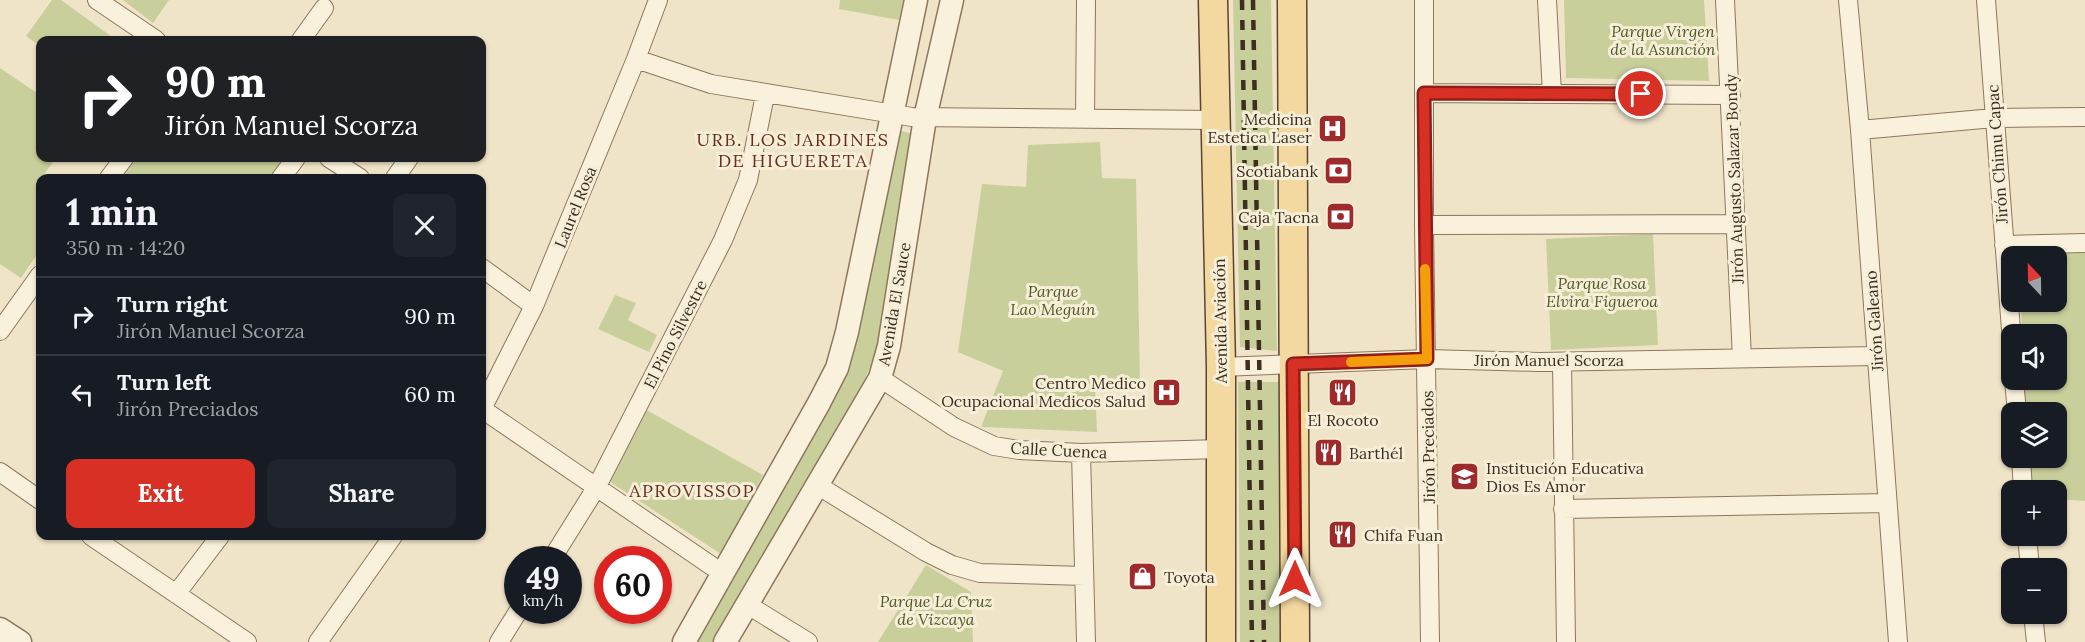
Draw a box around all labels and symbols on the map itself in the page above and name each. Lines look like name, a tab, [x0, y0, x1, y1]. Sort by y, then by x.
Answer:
park label: Parque Virgen de la Asunción	[1610, 21, 1716, 59]
pin	[1615, 68, 1666, 119]
street label: Jirón Augusto Salazar Bondy	[1720, 73, 1748, 285]
street label: Jirón Chimu Capac	[1982, 84, 2012, 225]
place label: Medicina Estetica Laser	[1207, 109, 1312, 147]
hospital icon: Medicina Estetica Laser	[1317, 112, 1349, 144]
district label: URB. LOS JARDINES DE HIGUERETA	[696, 128, 890, 172]
bank icon: Scotiabank	[1323, 155, 1355, 187]
place label: Scotiabank	[1236, 161, 1318, 181]
street label: Laurel Rosa	[550, 163, 600, 251]
bank icon: Caja Tacna	[1324, 201, 1356, 233]
place label: Caja Tacna	[1238, 207, 1319, 227]
street label: Avenida El Sauce	[873, 240, 915, 368]
north arrow	[2001, 246, 2067, 312]
street label: Avenida Aviación	[1209, 258, 1231, 385]
street label: Jirón Galeano	[1860, 270, 1888, 373]
park label: Parque Rosa Elvira Figueroa	[1546, 273, 1658, 311]
street label: El Pino Silvestre	[639, 276, 711, 392]
park label: Parque Lao Meguín	[1010, 281, 1096, 319]
street label: Jirón Manuel Scorza	[1473, 350, 1624, 370]
place label: Centro Medico Ocupacional Medicos Salud	[941, 373, 1146, 411]
hospital icon: Centro Medico Ocupacional Medicos Salud	[1151, 376, 1183, 408]
restaurant icon: El Rocoto	[1327, 376, 1359, 408]
street label: Jirón Preciados	[1417, 390, 1439, 505]
place label: El Rocoto	[1307, 410, 1379, 430]
street label: Calle Cuenca	[1010, 437, 1108, 463]
restaurant icon: Barthél	[1312, 437, 1344, 469]
place label: Barthél	[1349, 443, 1403, 463]
place label: Institución Educativa Dios Es Amor	[1486, 458, 1644, 496]
school or university icon: Institución Educativa Dios Es Amor	[1449, 461, 1481, 493]
district label: APROVISSOP	[628, 479, 755, 502]
restaurant icon: Chifa Fuan	[1327, 519, 1359, 551]
place label: Chifa Fuan	[1364, 525, 1444, 545]
speed limit sign: 60	[594, 546, 672, 624]
position arrow	[1263, 547, 1327, 611]
shop icon: Toyota	[1127, 561, 1159, 593]
place label: Toyota	[1164, 567, 1215, 587]
park label: Parque La Cruz de Vizcaya	[880, 591, 992, 629]

